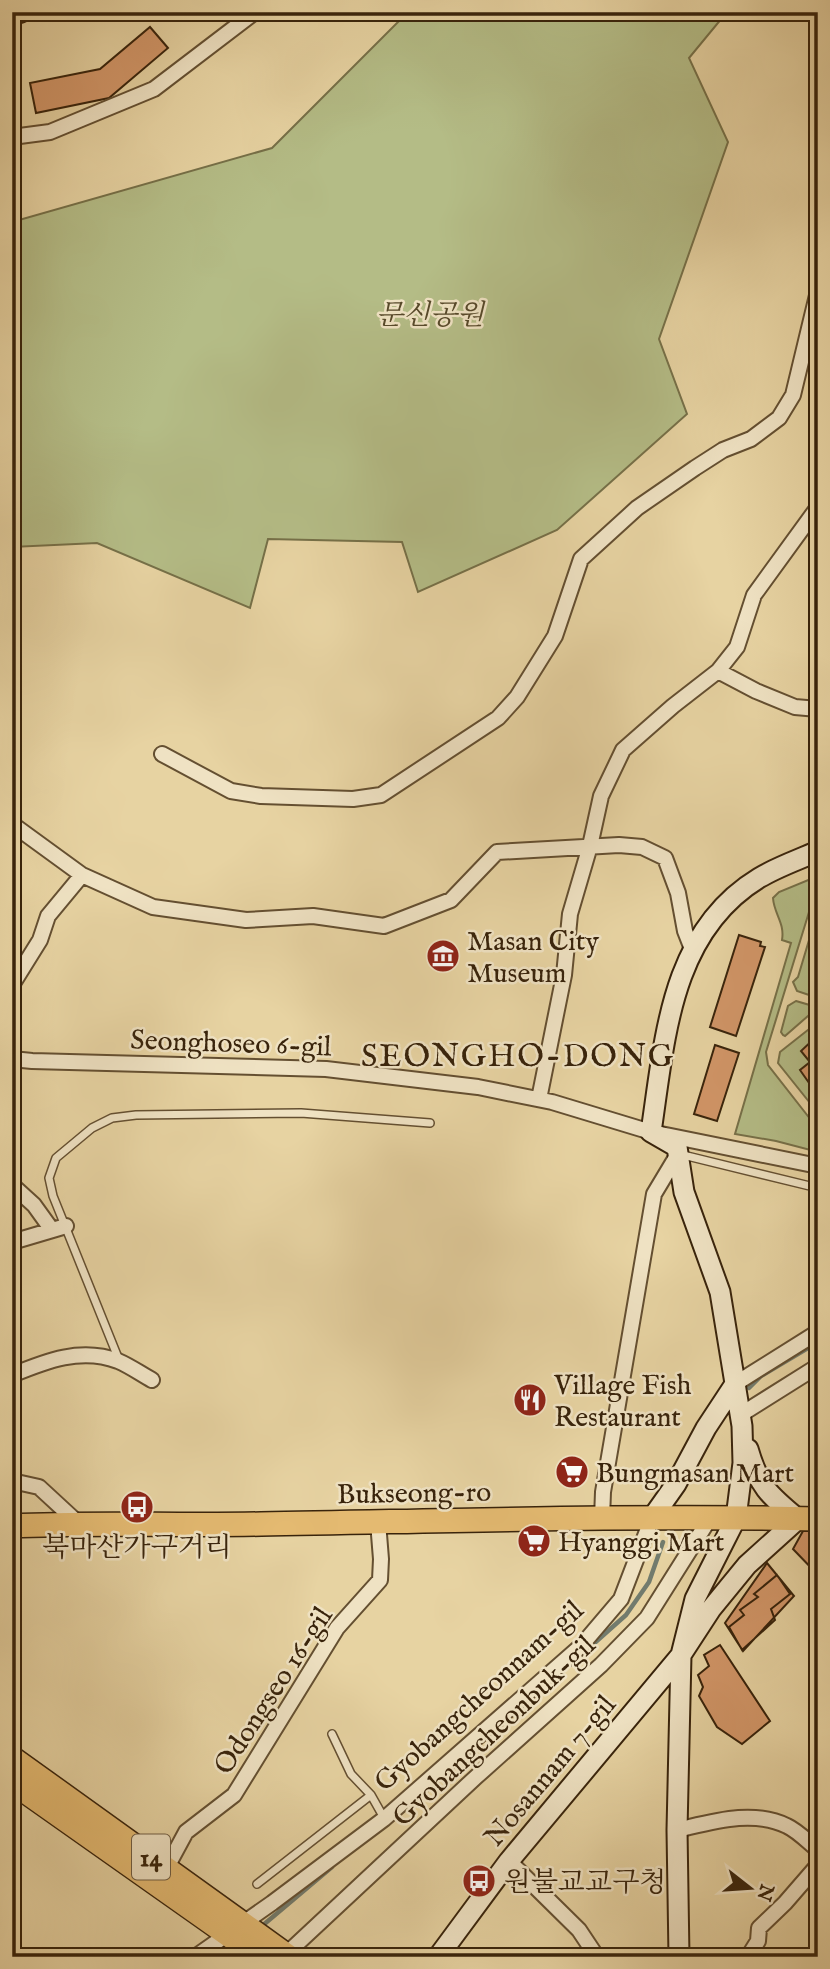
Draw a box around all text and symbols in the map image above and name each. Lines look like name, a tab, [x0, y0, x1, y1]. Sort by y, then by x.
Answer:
park label: 문신공원	[376, 299, 486, 334]
place label: Masan City Museum	[467, 925, 599, 992]
museum icon: Masan City Museum	[424, 937, 462, 975]
street label: Seonghoseo 6-gil	[130, 1023, 332, 1066]
district label: SEONGHO-DONG	[361, 1037, 675, 1078]
place label: Village Fish Restaurant	[553, 1369, 692, 1436]
restaurant icon: Village Fish Restaurant	[511, 1381, 549, 1419]
supermarket icon: Bungmasan Mart	[553, 1453, 591, 1491]
place label: Bungmasan Mart	[596, 1457, 795, 1492]
street label: Bukseong-ro	[337, 1476, 491, 1513]
bus stop icon: 북마산가구거리	[118, 1488, 156, 1526]
supermarket icon: Hyanggi Mart	[515, 1522, 553, 1560]
place label: Hyanggi Mart	[558, 1526, 725, 1561]
place label: 북마산가구거리	[42, 1531, 232, 1566]
street label: Gyobangcheonnam-gil	[368, 1594, 592, 1800]
street label: Odongseo 16-gil	[207, 1601, 341, 1782]
street label: Gyobangcheonbuk-gil	[386, 1628, 604, 1835]
street label: Nosannam 7-gil	[478, 1689, 625, 1854]
road number: 14	[132, 1834, 170, 1880]
north arrow	[714, 1854, 784, 1924]
bus stop icon: 원불교교구청	[460, 1862, 498, 1900]
place label: 원불교교구청	[504, 1866, 666, 1901]
text: N	[750, 1880, 779, 1904]

